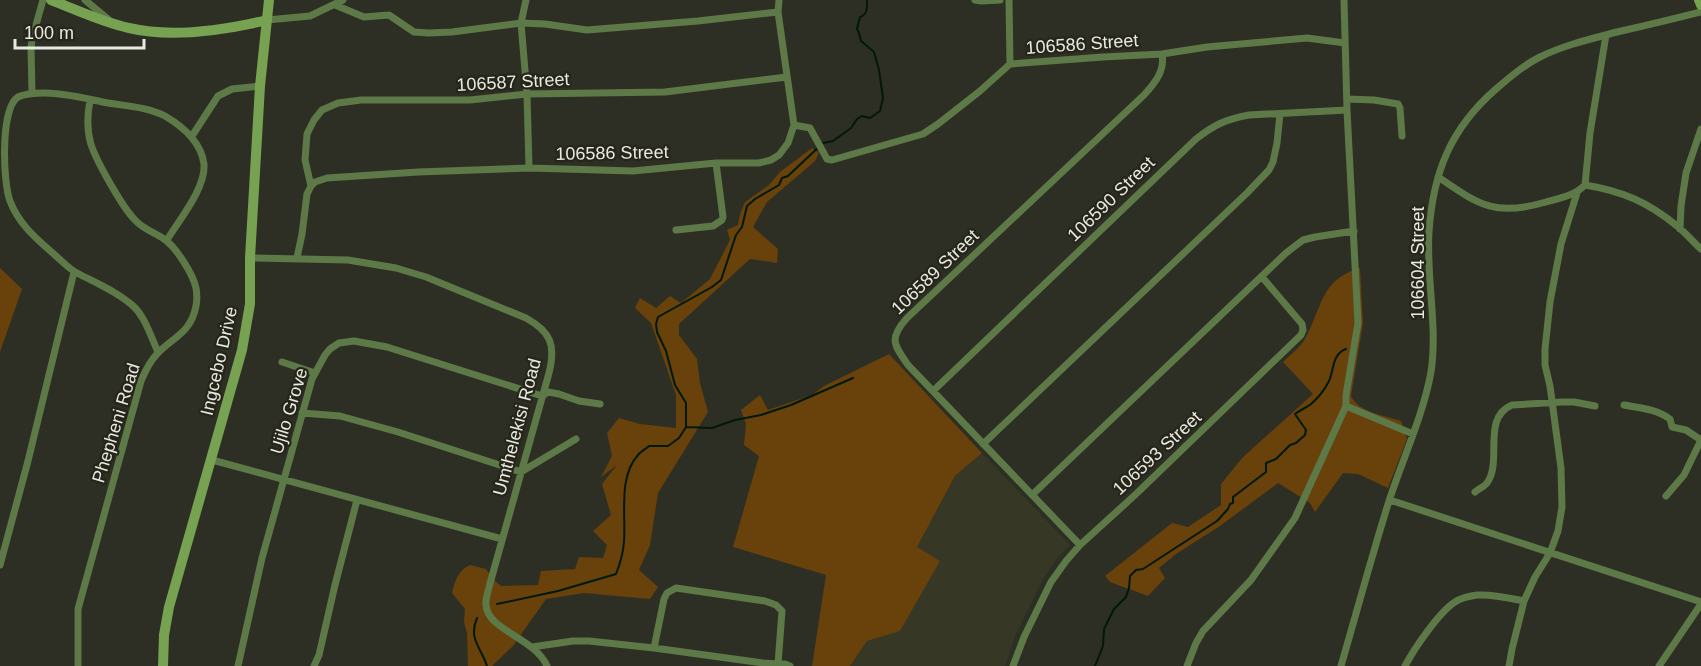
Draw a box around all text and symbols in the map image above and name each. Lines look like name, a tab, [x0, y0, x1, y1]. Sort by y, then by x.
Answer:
scale bar	[15, 12, 144, 50]
text: 100 m	[24, 23, 74, 43]
street label: 106586 Street	[1025, 30, 1139, 58]
street label: 106587 Street	[456, 69, 570, 95]
street label: 106586 Street	[555, 142, 669, 164]
street label: 106590 Street	[1063, 153, 1159, 245]
street label: 106604 Street	[1408, 206, 1428, 320]
street label: 106589 Street	[887, 226, 983, 318]
street label: Ingcebo Drive	[197, 305, 241, 417]
street label: Umthelekisi Road	[489, 356, 545, 498]
street label: Phepheni Road	[88, 361, 144, 485]
street label: Ujilo Grove	[266, 366, 312, 456]
street label: 106593 Street	[1109, 407, 1205, 499]

